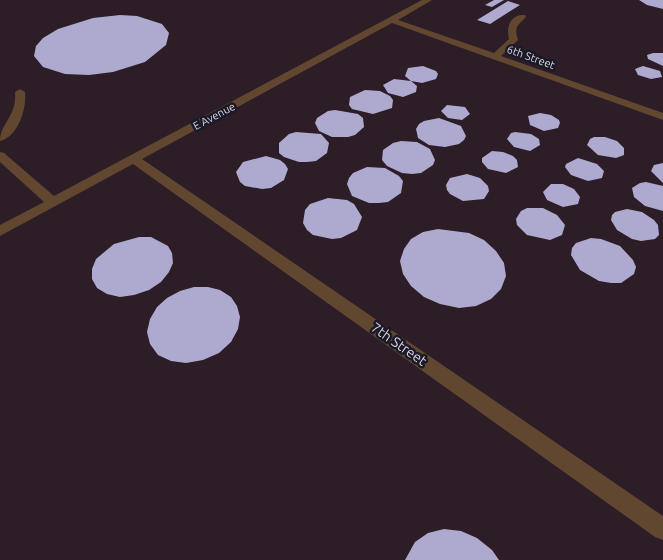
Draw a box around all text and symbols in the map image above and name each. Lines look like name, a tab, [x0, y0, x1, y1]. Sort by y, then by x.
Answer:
street label: 6th Street	[505, 43, 557, 71]
street label: E Avenue	[191, 100, 237, 132]
street label: 7th Street	[368, 319, 430, 369]

